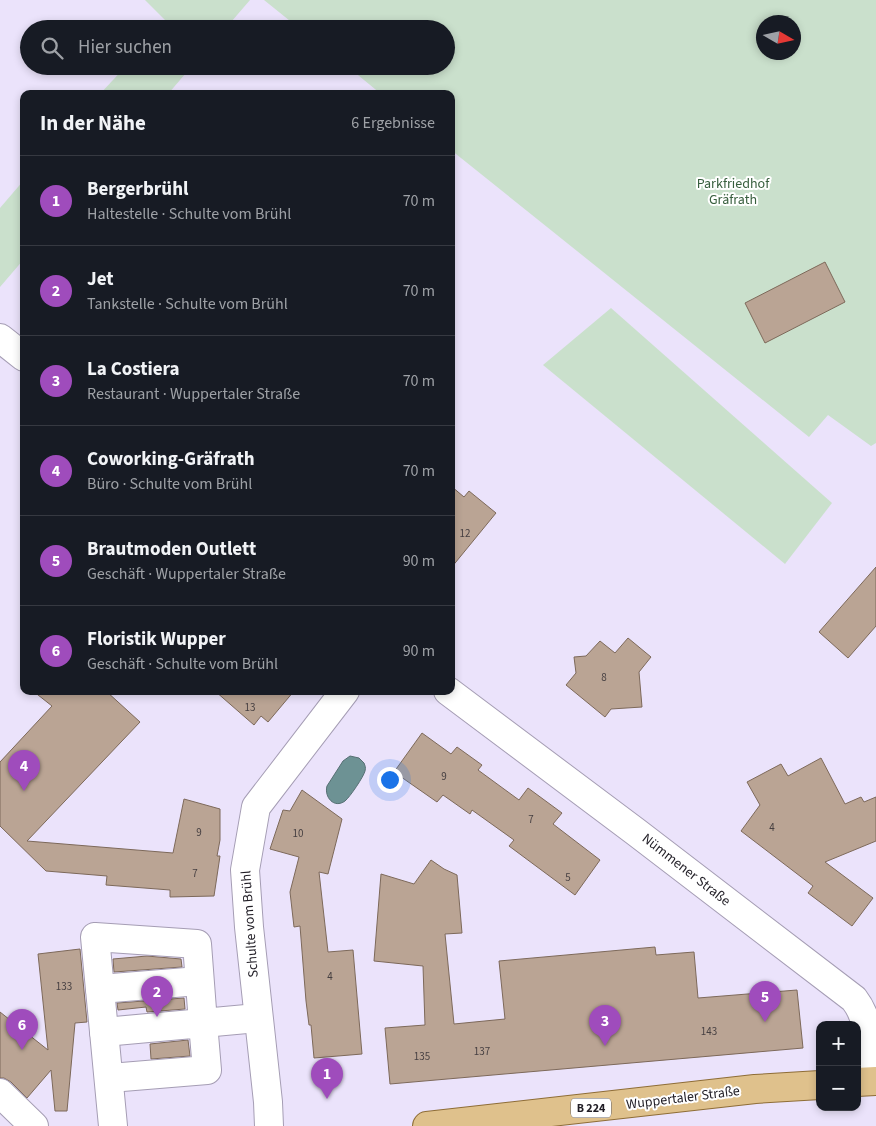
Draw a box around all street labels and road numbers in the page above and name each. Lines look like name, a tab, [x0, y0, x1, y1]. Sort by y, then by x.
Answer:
street label: Nümmener Straße	[637, 829, 735, 911]
street label: Schulte vom Brühl	[236, 869, 264, 978]
street label: Wuppertaler Straße	[625, 1081, 741, 1115]
road number: B 224	[571, 1098, 611, 1118]

